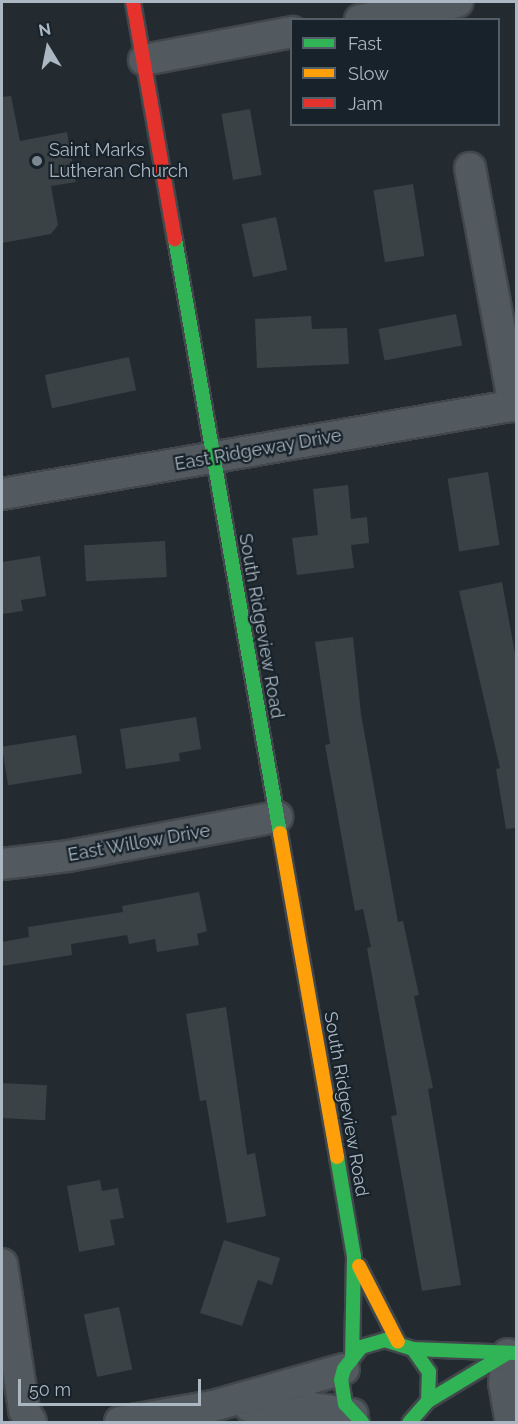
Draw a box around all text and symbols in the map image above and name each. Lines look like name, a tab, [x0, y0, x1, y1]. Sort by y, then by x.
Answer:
north arrow	[18, 18, 78, 78]
legend	[290, 18, 500, 126]
text: N	[37, 19, 52, 40]
text: Fast	[348, 33, 382, 54]
text: Slow	[348, 63, 389, 84]
text: Jam	[348, 93, 383, 114]
place label: Saint Marks Lutheran Church	[49, 140, 188, 182]
marker: Saint Marks Lutheran Church	[30, 154, 44, 168]
street label: East Ridgeway Drive	[173, 425, 343, 475]
street label: South Ridgeview Road	[234, 532, 288, 720]
street label: East Willow Drive	[66, 820, 212, 866]
street label: South Ridgeview Road	[319, 1010, 373, 1198]
scale bar	[21, 1367, 204, 1405]
text: 50 m	[29, 1379, 71, 1400]

